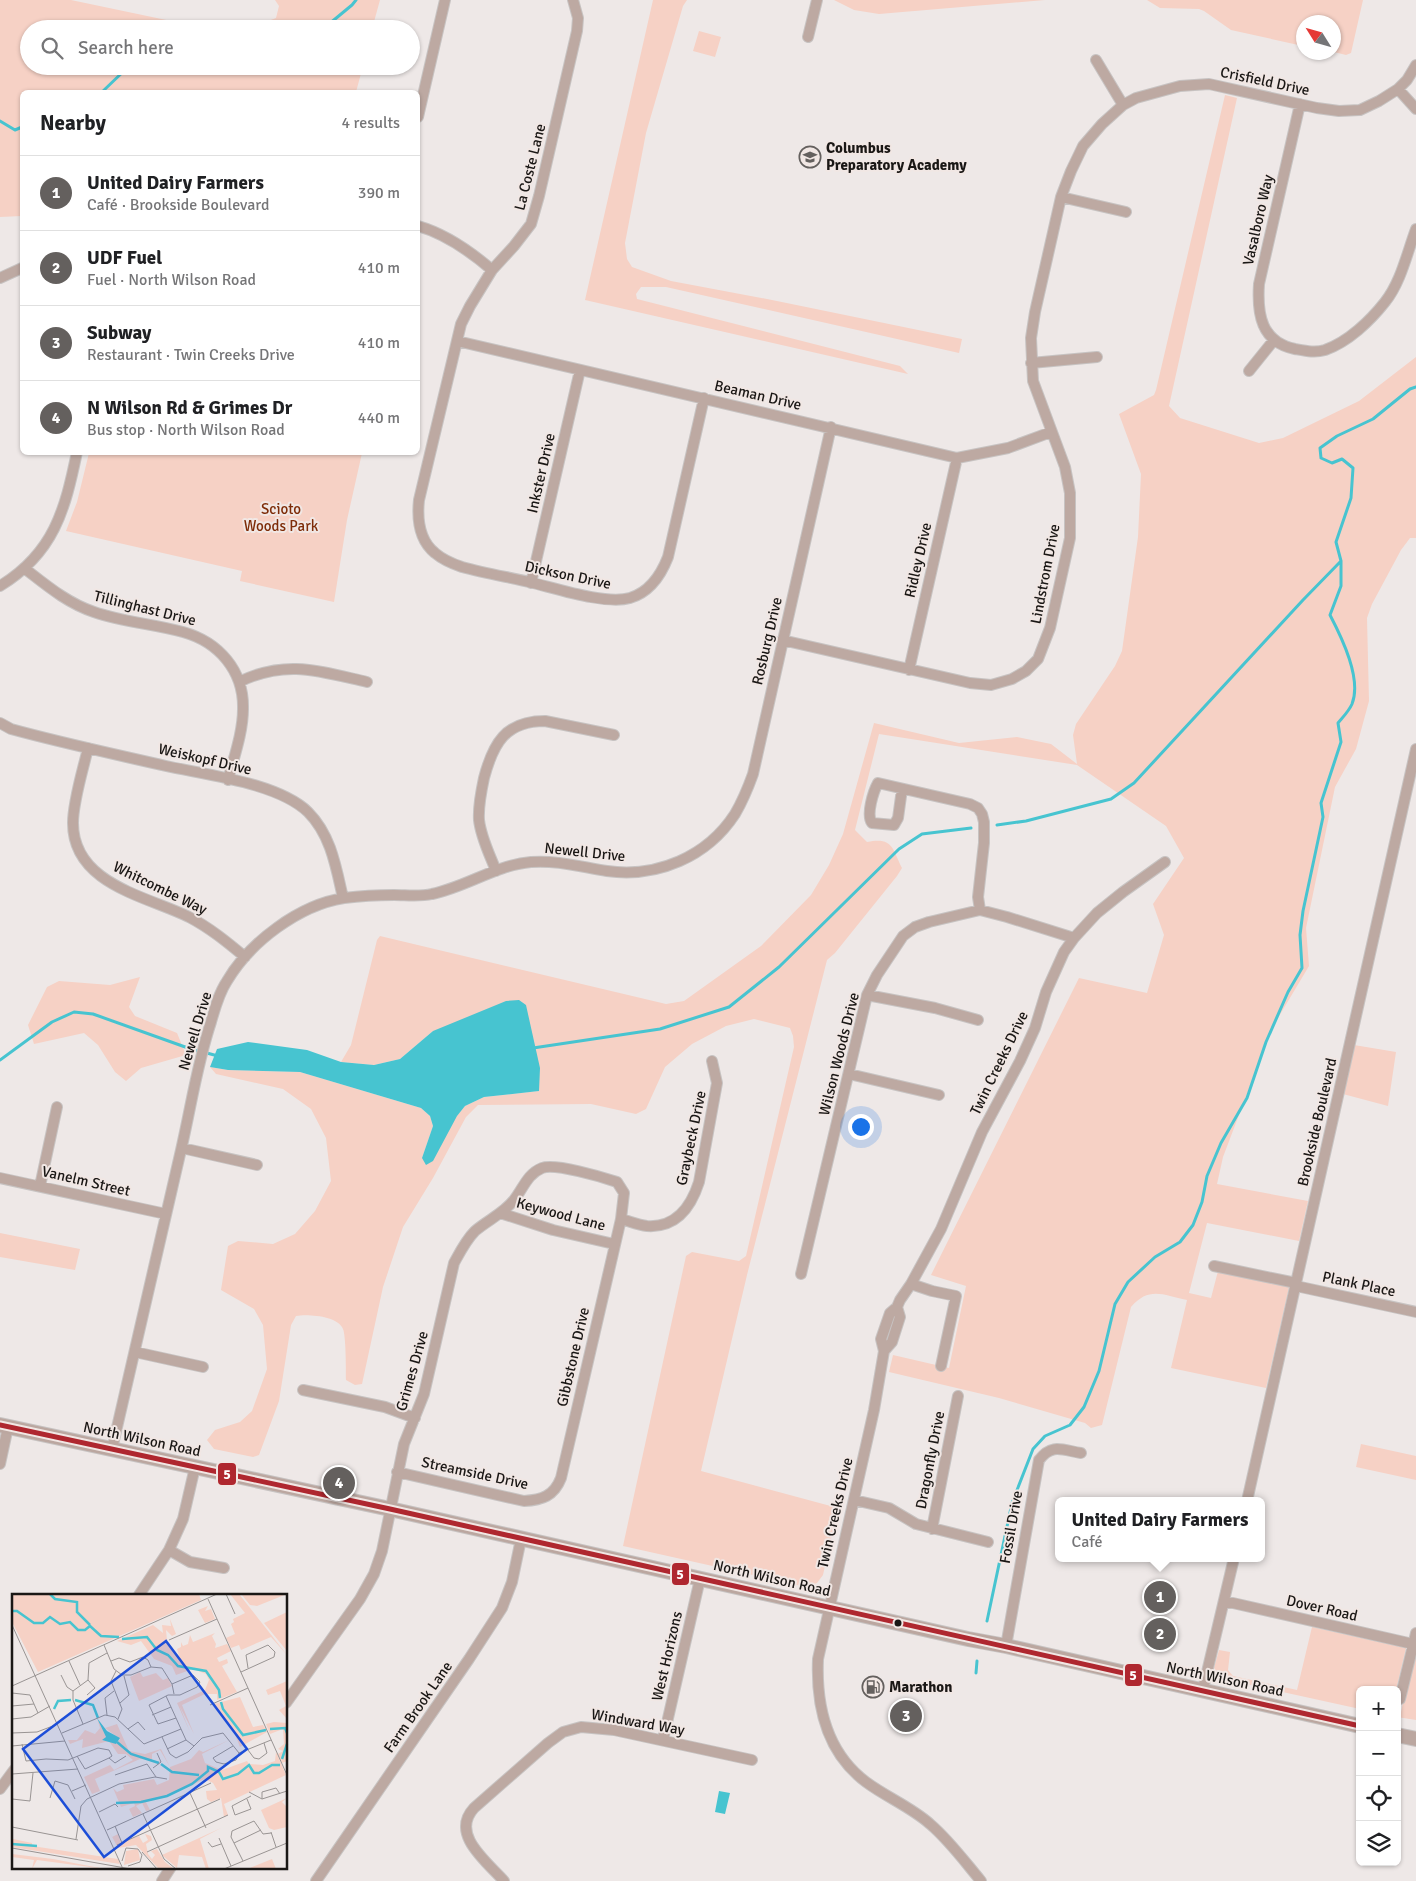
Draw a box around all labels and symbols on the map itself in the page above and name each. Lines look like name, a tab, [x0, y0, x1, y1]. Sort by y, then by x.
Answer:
north arrow	[1296, 15, 1341, 60]
street label: Crisfield Drive	[1219, 63, 1311, 99]
street label: La Coste Lane	[511, 122, 549, 212]
place label: Columbus Preparatory Academy	[826, 139, 967, 174]
school or university icon: Columbus Preparatory Academy	[798, 145, 822, 169]
street label: Vasalboro Way	[1239, 173, 1277, 267]
street label: Beaman Drive	[713, 376, 803, 414]
street label: Inkster Drive	[523, 431, 559, 515]
park label: Scioto Woods Park	[244, 500, 319, 535]
street label: Ridley Drive	[901, 521, 935, 599]
street label: Lindstrom Drive	[1026, 523, 1064, 625]
street label: Dickson Drive	[523, 557, 613, 593]
street label: Tillinghast Drive	[92, 587, 198, 629]
street label: Rosburg Drive	[748, 595, 786, 687]
street label: Weiskopf Drive	[157, 740, 253, 778]
street label: Newell Drive	[544, 839, 626, 865]
street label: Whitcombe Way	[110, 858, 210, 918]
street label: Newell Drive	[175, 990, 215, 1072]
street label: Wilson Woods Drive	[815, 991, 863, 1117]
street label: Twin Creeks Drive	[966, 1008, 1032, 1118]
street label: Brookside Boulevard	[1293, 1056, 1341, 1188]
street label: Graybeck Drive	[672, 1089, 710, 1187]
your location	[848, 1114, 874, 1140]
street label: Vanelm Street	[40, 1162, 132, 1200]
street label: Keywood Lane	[514, 1193, 608, 1235]
street label: Plank Place	[1321, 1267, 1397, 1301]
street label: Gibbstone Drive	[553, 1305, 593, 1409]
street label: Grimes Drive	[392, 1329, 432, 1413]
street label: Dragonfly Drive	[912, 1409, 948, 1511]
street label: North Wilson Road	[82, 1418, 202, 1460]
street label: Streamside Drive	[420, 1453, 530, 1493]
street label: Twin Creeks Drive	[813, 1456, 857, 1570]
line badge: 5	[217, 1462, 237, 1486]
pin: 4	[323, 1464, 355, 1502]
text: 5	[223, 1466, 231, 1483]
street label: Fossil Drive	[996, 1489, 1026, 1565]
street label: North Wilson Road	[712, 1556, 832, 1600]
line badge: 5	[671, 1562, 690, 1586]
text: 5	[676, 1566, 684, 1583]
pin: 1	[1144, 1578, 1176, 1616]
street label: Dover Road	[1285, 1591, 1359, 1625]
inset map	[12, 1594, 288, 1868]
street label: West Horizons	[648, 1609, 686, 1703]
pin: 2	[1144, 1615, 1176, 1653]
unlabelled marker	[893, 1618, 903, 1628]
street label: Farm Brook Lane	[380, 1658, 456, 1756]
street label: North Wilson Road	[1165, 1658, 1285, 1700]
line badge: 5	[1124, 1663, 1143, 1687]
text: 5	[1129, 1667, 1137, 1684]
fuel station icon: Marathon	[861, 1675, 885, 1699]
place label: Marathon	[889, 1678, 952, 1696]
pin: 3	[890, 1697, 922, 1735]
street label: Windward Way	[590, 1705, 686, 1739]

